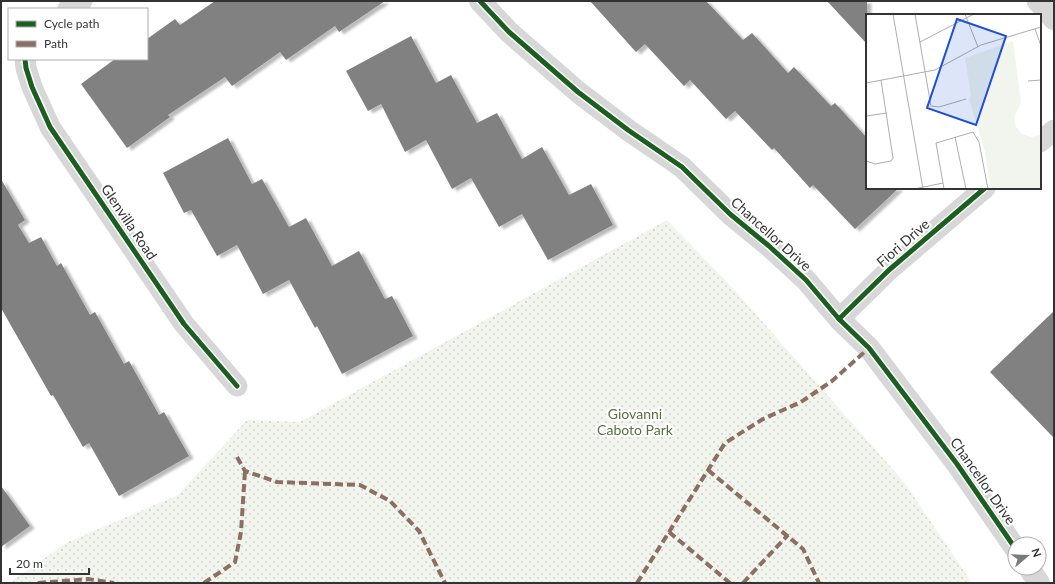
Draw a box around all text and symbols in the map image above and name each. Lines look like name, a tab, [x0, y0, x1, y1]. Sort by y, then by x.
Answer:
legend	[8, 8, 148, 60]
inset map	[866, 14, 1041, 189]
text: Cycle path	[44, 16, 99, 31]
text: Path	[44, 36, 68, 51]
street label: Glenvilla Road	[98, 181, 161, 263]
street label: Chancellor Drive	[728, 193, 815, 274]
street label: Fiori Drive	[873, 215, 933, 270]
park label: Giovanni Caboto Park	[597, 405, 674, 438]
street label: Chancellor Drive	[947, 434, 1020, 527]
north arrow	[1007, 536, 1047, 576]
text: N	[1029, 546, 1044, 559]
scale bar	[10, 550, 89, 576]
text: 20 m	[16, 556, 43, 571]

